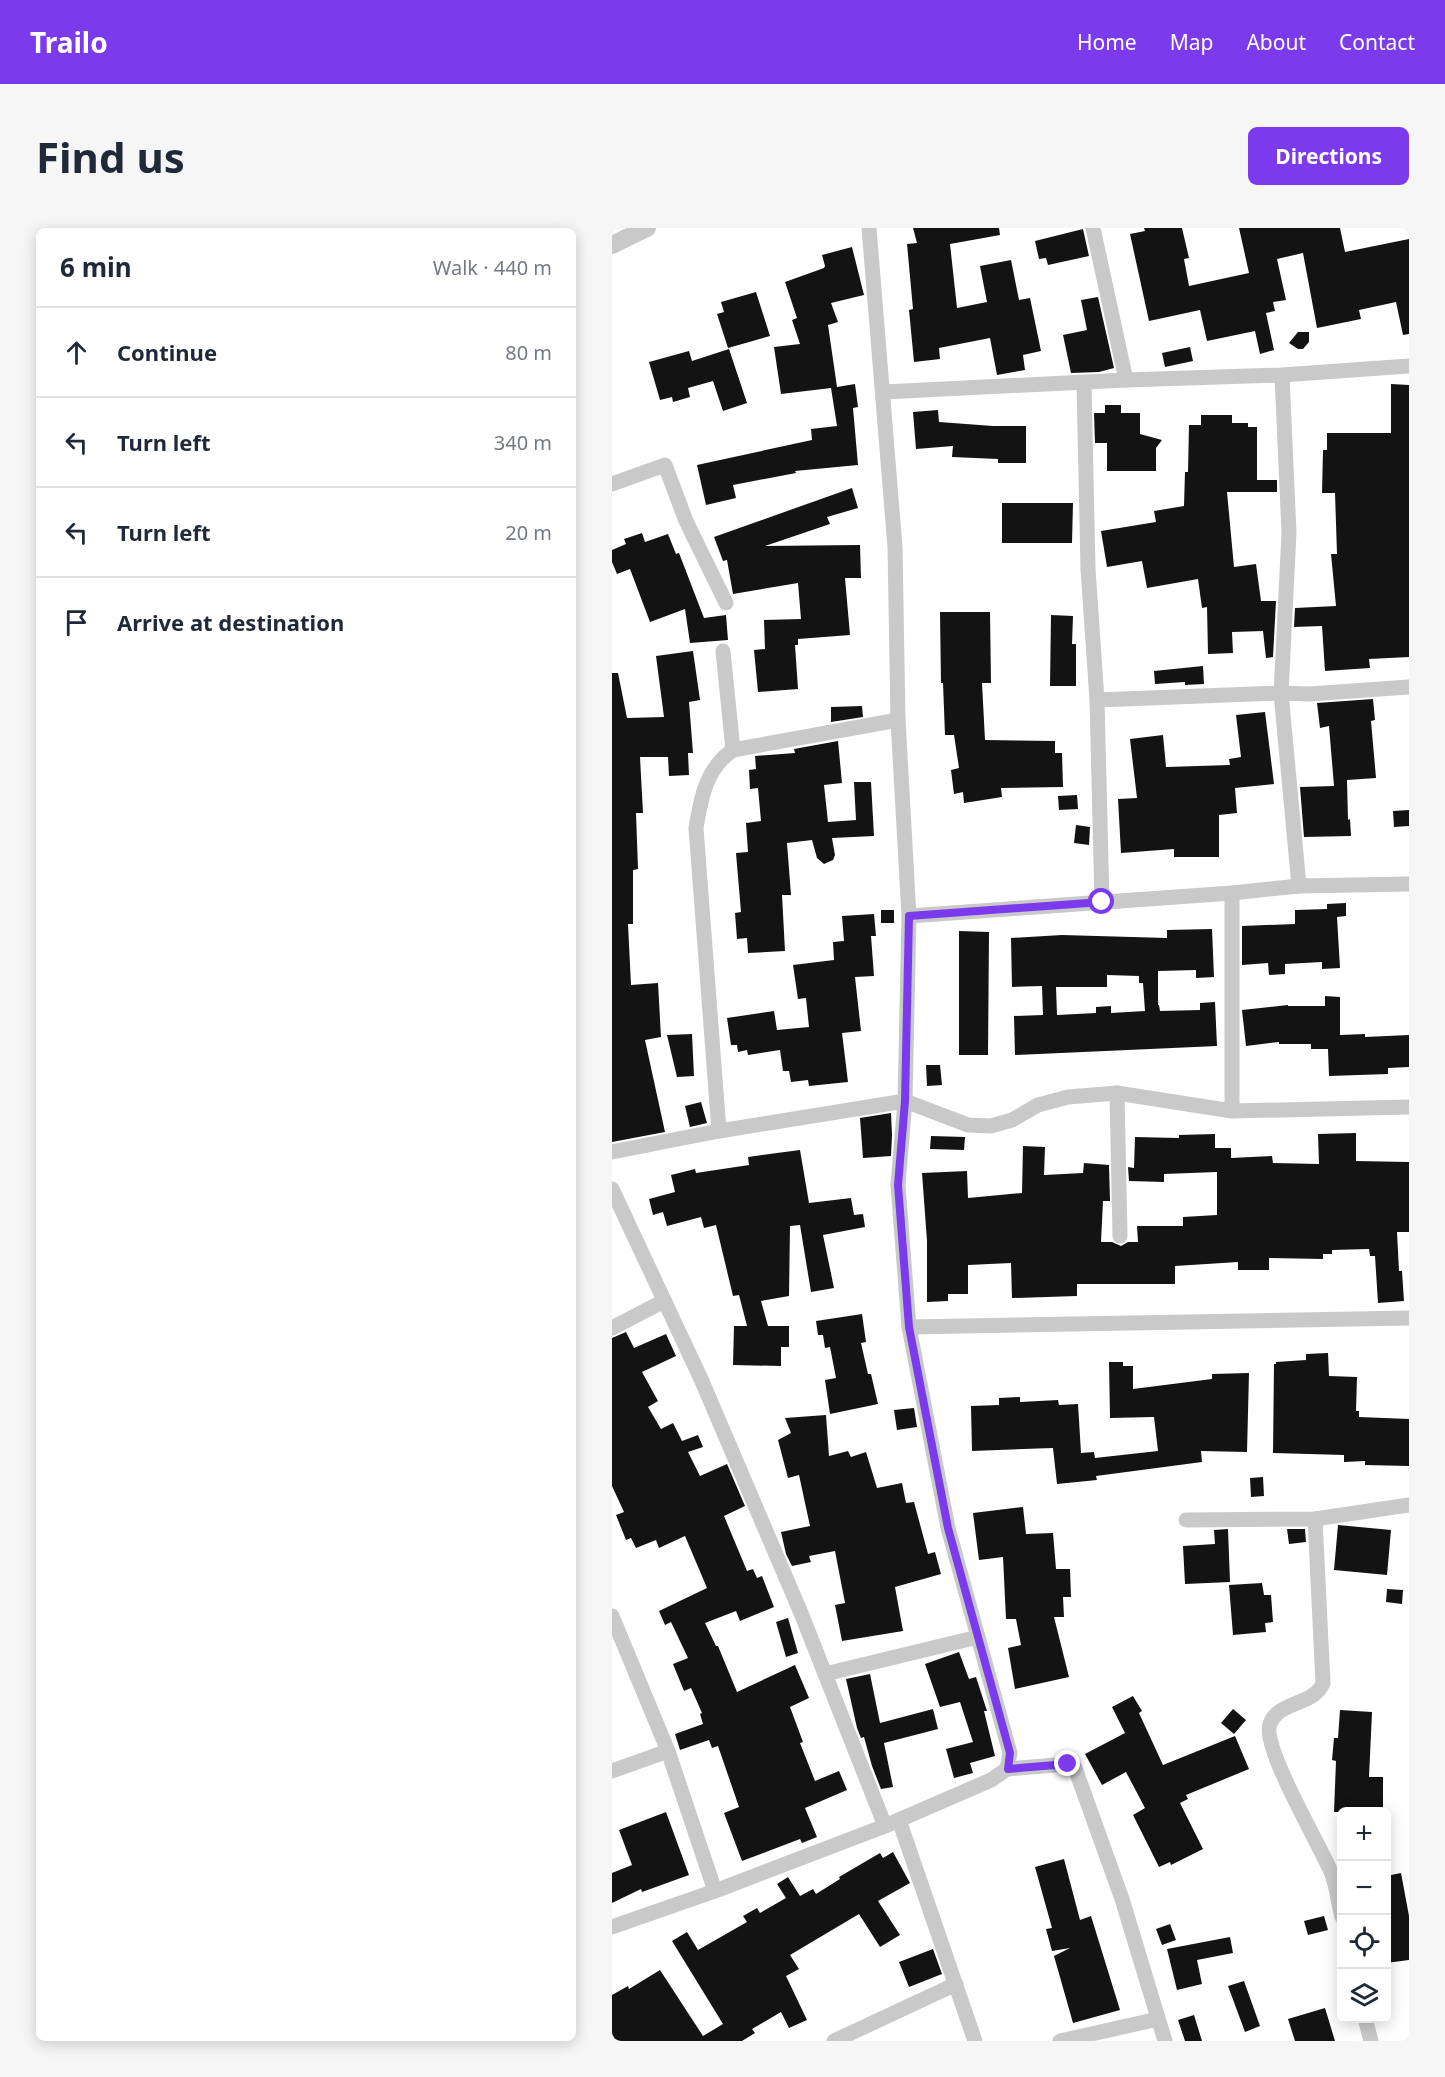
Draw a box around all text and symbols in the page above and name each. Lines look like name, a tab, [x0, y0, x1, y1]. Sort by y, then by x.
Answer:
text: Trailo	[30, 23, 108, 61]
text: Home	[1077, 28, 1137, 56]
text: Map	[1170, 28, 1213, 56]
text: About	[1246, 28, 1306, 56]
text: Contact	[1339, 28, 1415, 56]
button: Directions	[1248, 127, 1409, 185]
text: Find us	[36, 128, 185, 185]
text: 6 min	[60, 249, 132, 285]
text: Walk · 440 m	[433, 254, 552, 281]
icon: ahead	[60, 336, 93, 369]
text: Continue	[117, 337, 217, 367]
text: 80 m	[505, 339, 552, 366]
icon: left	[60, 426, 93, 459]
text: Turn left	[117, 427, 211, 457]
text: 340 m	[494, 429, 552, 456]
icon: left	[60, 516, 93, 549]
text: Turn left	[117, 517, 211, 547]
text: 20 m	[505, 519, 552, 546]
icon: arrive	[60, 606, 93, 639]
text: Arrive at destination	[117, 607, 344, 637]
route start	[1088, 888, 1114, 914]
route end	[1054, 1750, 1080, 1776]
map controls	[1337, 1807, 1391, 2023]
button: +	[1337, 1807, 1391, 1861]
button: −	[1337, 1861, 1391, 1915]
button: locate	[1337, 1915, 1391, 1969]
button: layers	[1337, 1969, 1391, 2023]

